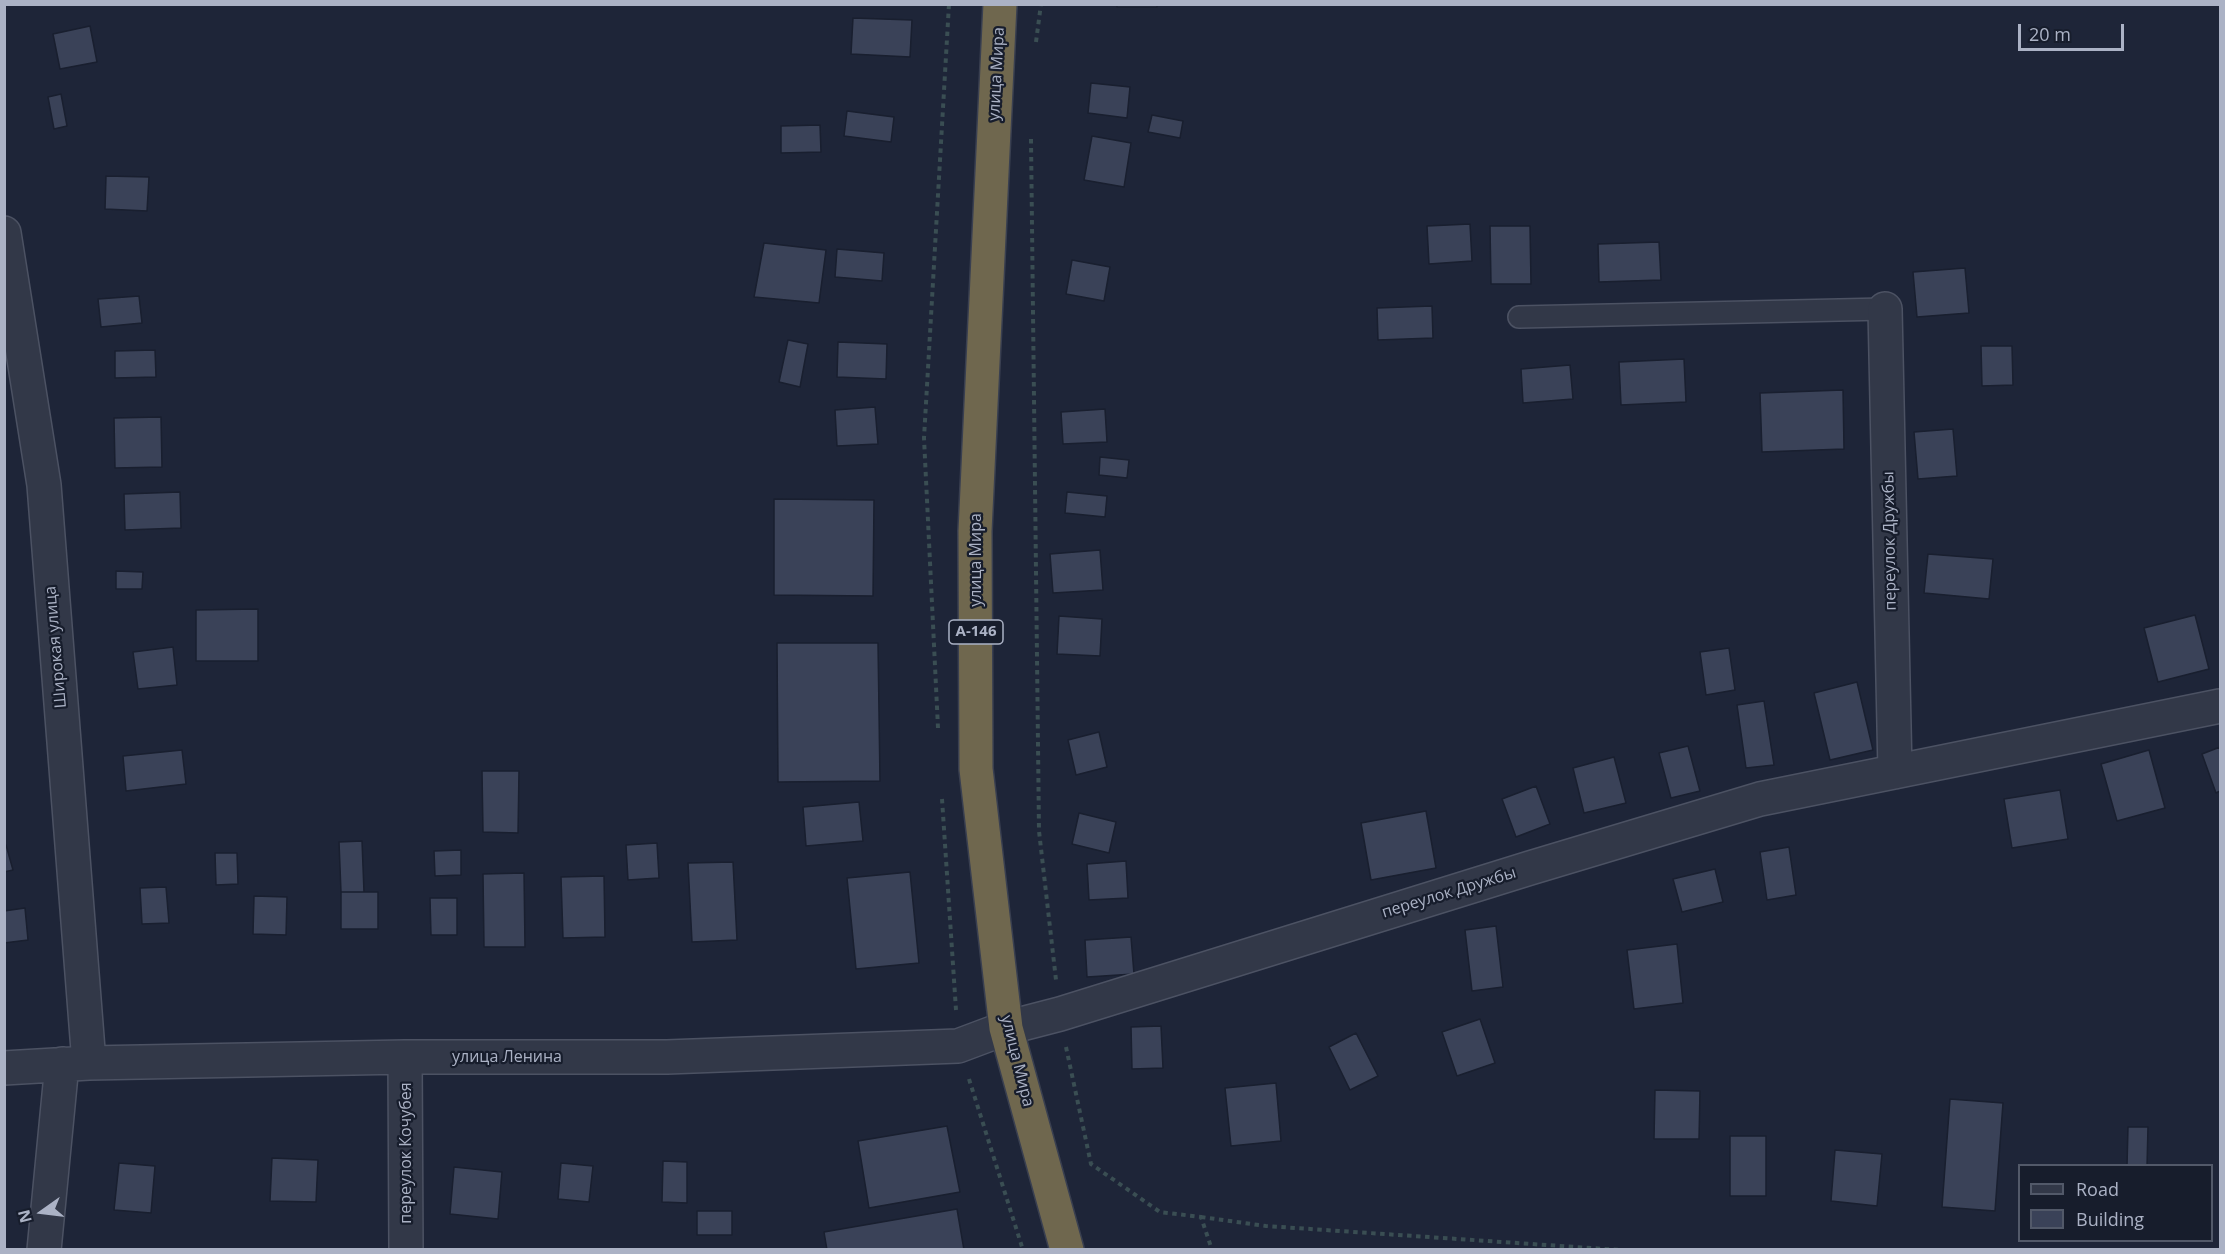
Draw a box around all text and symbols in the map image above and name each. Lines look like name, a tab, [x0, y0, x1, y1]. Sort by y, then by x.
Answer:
scale bar	[2021, 12, 2128, 50]
text: 20 m	[2029, 22, 2071, 46]
street label: улица Мира	[985, 27, 1009, 121]
street label: переулок Дружбы	[1879, 471, 1901, 611]
street label: улица Мира	[966, 513, 986, 607]
street label: Широкая улица	[41, 585, 71, 709]
road number: А-146	[949, 620, 1003, 644]
street label: переулок Дружбы	[1380, 863, 1518, 923]
street label: улица Мира	[996, 1013, 1038, 1109]
street label: улица Ленина	[452, 1047, 562, 1067]
street label: переулок Кочубея	[396, 1082, 416, 1224]
legend	[2018, 1164, 2213, 1242]
text: Road	[2076, 1177, 2119, 1201]
north arrow	[12, 1182, 72, 1242]
text: N	[12, 1207, 37, 1225]
text: Building	[2076, 1207, 2144, 1231]

